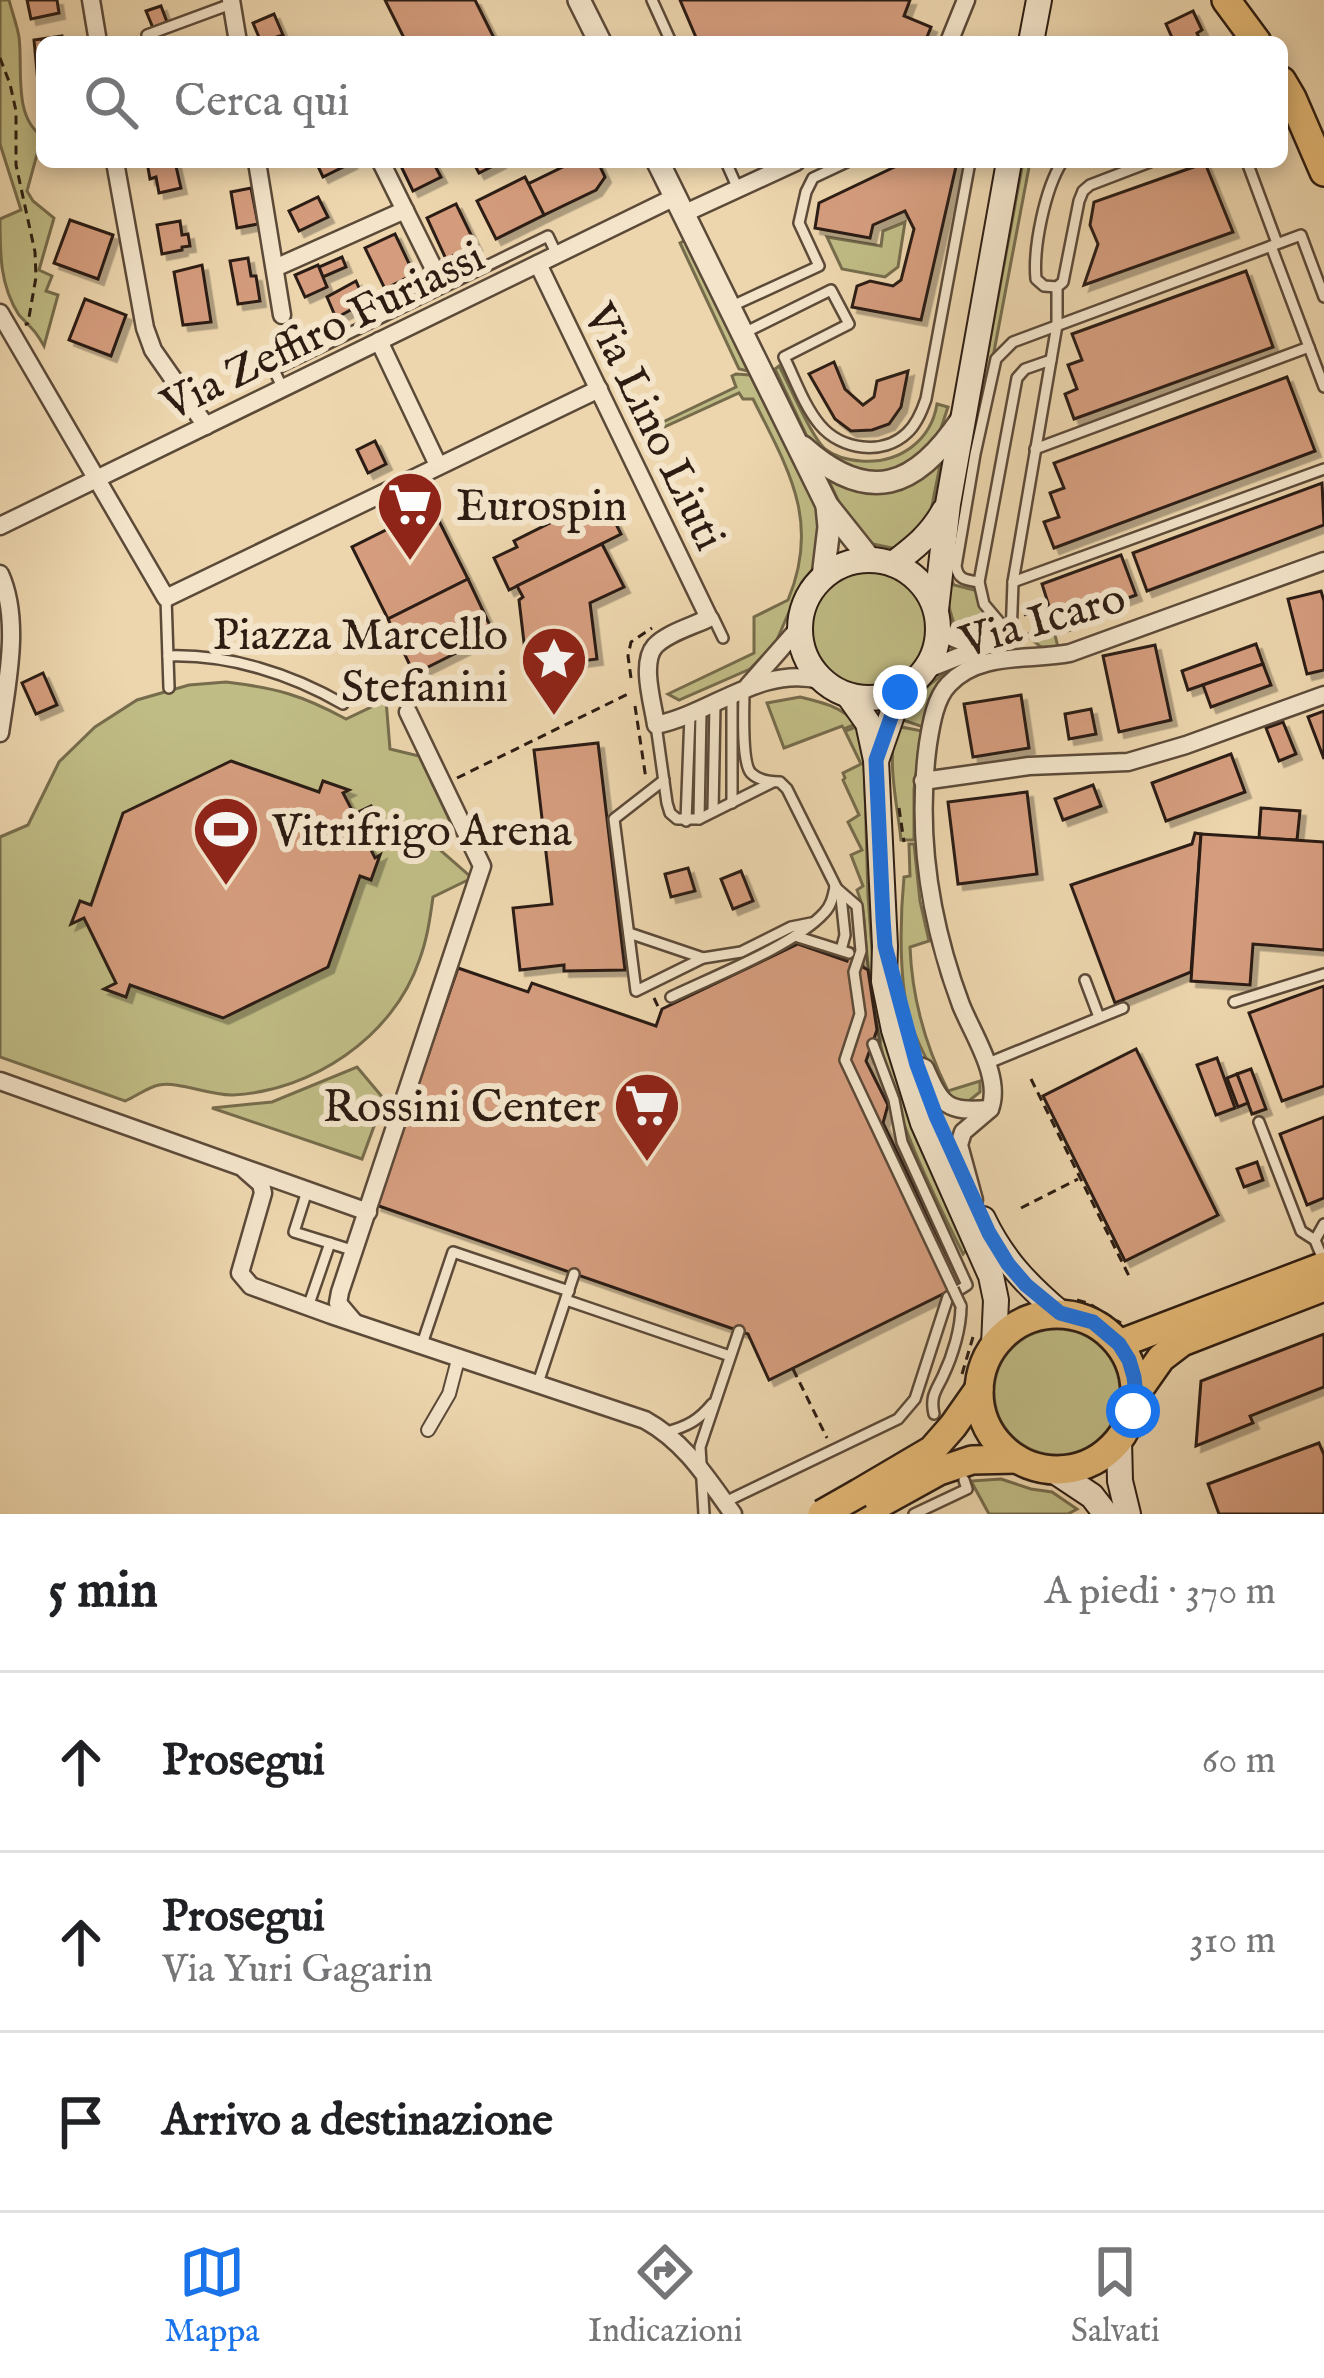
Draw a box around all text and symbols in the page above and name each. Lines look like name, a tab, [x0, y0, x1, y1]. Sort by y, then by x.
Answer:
search box	[36, 36, 1288, 168]
icon: search	[78, 69, 144, 135]
text: Cerca qui	[174, 74, 350, 131]
street label: Via Zeffiro Furiassi	[152, 229, 494, 435]
street label: Via Lino Liuti	[568, 294, 737, 560]
supermarket icon: Eurospin	[375, 469, 445, 563]
place label: Eurospin	[456, 479, 627, 536]
street label: Via Icaro	[953, 571, 1132, 672]
place label: Piazza Marcello Stefanini	[213, 608, 508, 717]
place icon: Piazza Marcello Stefanini	[519, 624, 589, 718]
route end	[873, 665, 927, 719]
sports icon: Vitrifrigo Arena	[191, 794, 261, 888]
place label: Vitrifrigo Arena	[271, 804, 572, 861]
supermarket icon: Rossini Center	[612, 1070, 682, 1164]
place label: Rossini Center	[323, 1080, 600, 1137]
route start	[1106, 1384, 1160, 1438]
text: 5 min	[48, 1560, 158, 1625]
text: A piedi · 370 m	[1045, 1568, 1276, 1617]
icon: ahead	[48, 1729, 114, 1795]
text: Prosegui	[162, 1733, 325, 1790]
text: 60 m	[1202, 1737, 1276, 1786]
text: Prosegui	[162, 1889, 325, 1946]
icon: ahead	[48, 1909, 114, 1975]
text: 310 m	[1189, 1917, 1276, 1966]
text: Via Yuri Gagarin	[162, 1946, 433, 1995]
icon: arrive	[48, 2089, 114, 2155]
text: Arrivo a destinazione	[162, 2093, 553, 2150]
tab: Mappa	[164, 2239, 260, 2353]
tab: Indicazioni	[588, 2239, 743, 2353]
tab: Salvati	[1071, 2239, 1160, 2353]

